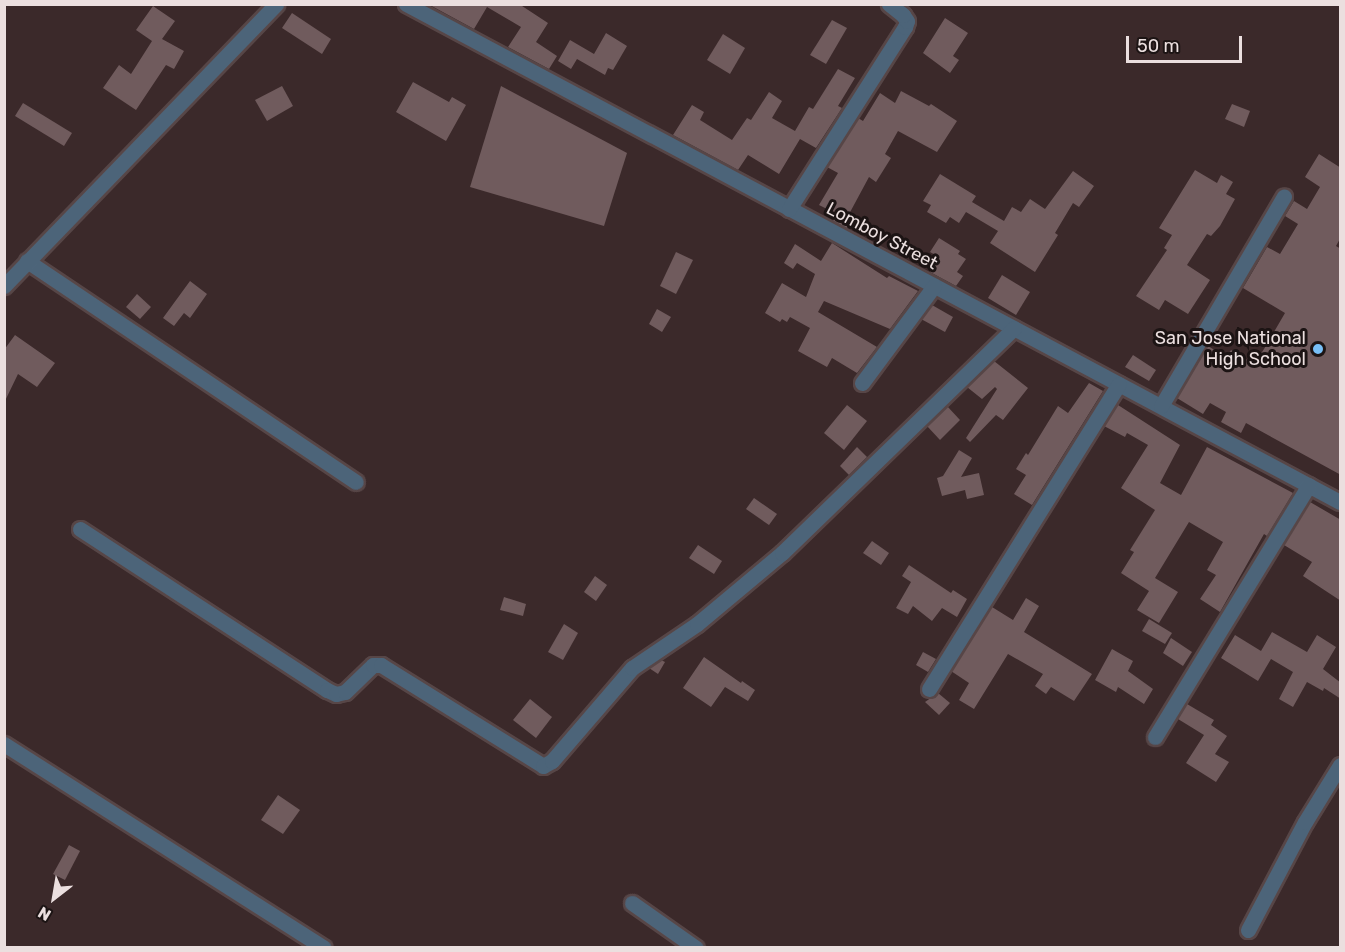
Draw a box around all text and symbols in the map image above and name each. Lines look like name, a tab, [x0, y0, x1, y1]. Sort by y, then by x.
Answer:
scale bar	[1129, 24, 1244, 62]
text: 50 m	[1137, 35, 1180, 57]
street label: Lomboy Street	[822, 198, 942, 274]
place label: San Jose National High School	[1155, 328, 1306, 370]
marker: San Jose National High School	[1311, 342, 1325, 356]
north arrow	[24, 868, 84, 928]
text: N	[35, 903, 54, 925]

